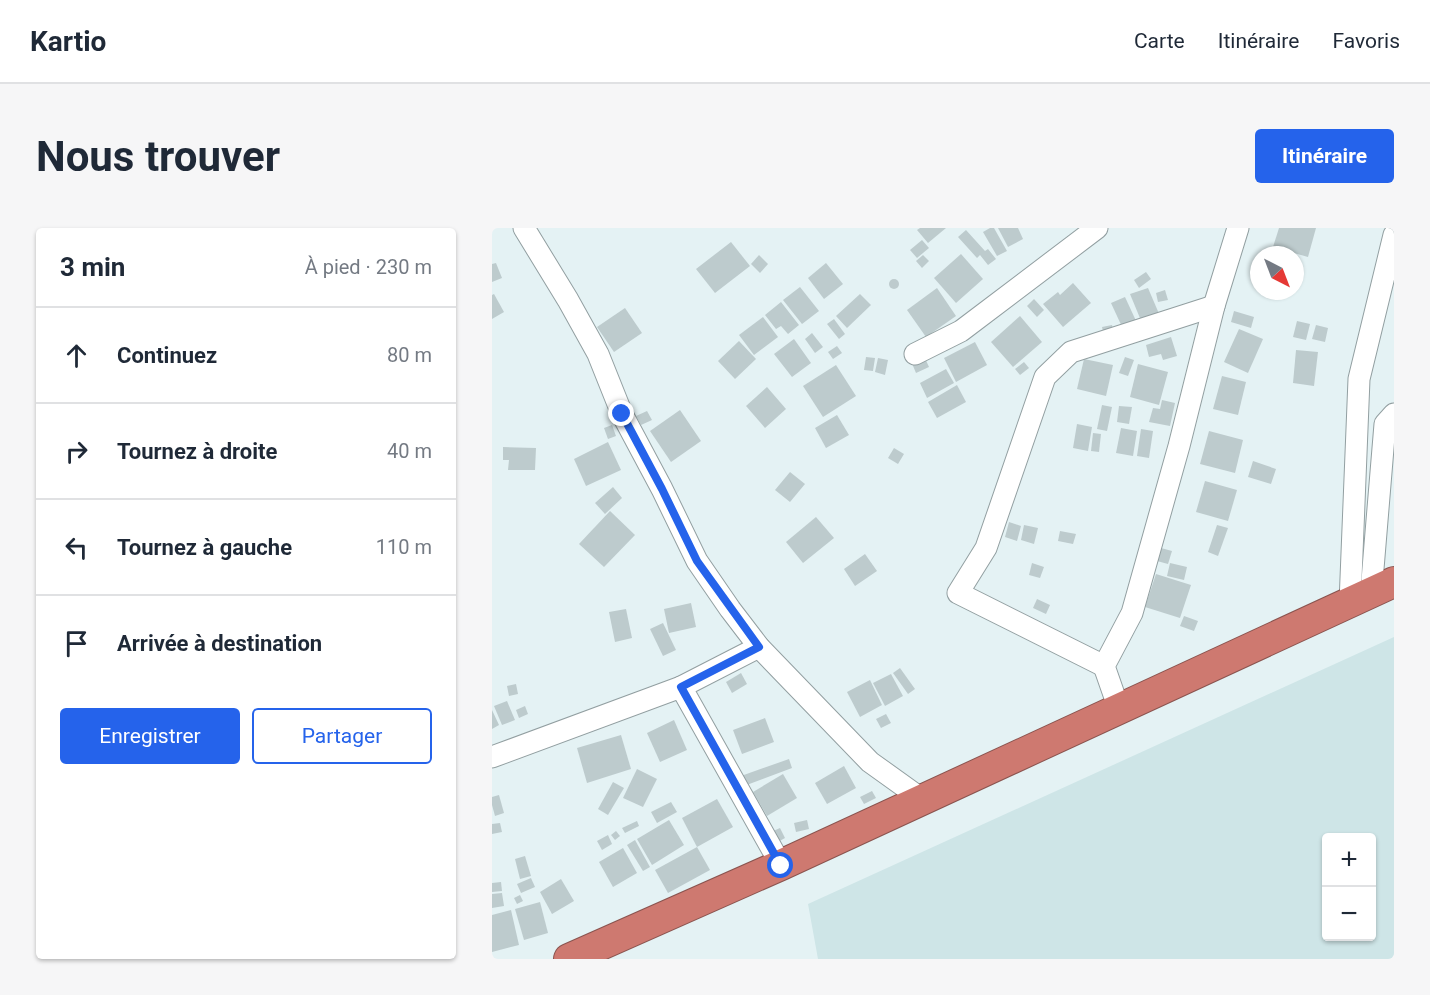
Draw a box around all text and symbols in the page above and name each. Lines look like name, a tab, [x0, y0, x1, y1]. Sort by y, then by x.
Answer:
text: Kartio	[30, 25, 106, 58]
text: Carte	[1134, 29, 1185, 53]
text: Itinéraire	[1218, 29, 1299, 53]
text: Favoris	[1332, 29, 1400, 53]
button: Itinéraire	[1255, 129, 1394, 183]
text: Nous trouver	[36, 132, 280, 181]
north arrow	[1250, 246, 1304, 300]
text: 3 min	[60, 252, 125, 282]
text: À pied · 230 m	[305, 255, 432, 279]
icon: ahead	[60, 339, 93, 372]
text: Continuez	[117, 343, 217, 368]
text: 80 m	[387, 343, 432, 367]
route end	[608, 400, 634, 426]
icon: right	[60, 435, 93, 468]
text: Tournez à droite	[117, 439, 277, 464]
text: 40 m	[387, 439, 432, 463]
icon: left	[60, 531, 93, 564]
text: Tournez à gauche	[117, 535, 292, 560]
text: 110 m	[376, 535, 432, 559]
icon: arrive	[60, 627, 93, 660]
text: Arrivée à destination	[117, 631, 322, 656]
button: Enregistrer	[60, 708, 240, 764]
button: Partager	[252, 708, 432, 764]
map controls	[1322, 833, 1376, 941]
button: +	[1322, 833, 1376, 887]
route start	[767, 852, 793, 878]
button: −	[1322, 887, 1376, 941]

